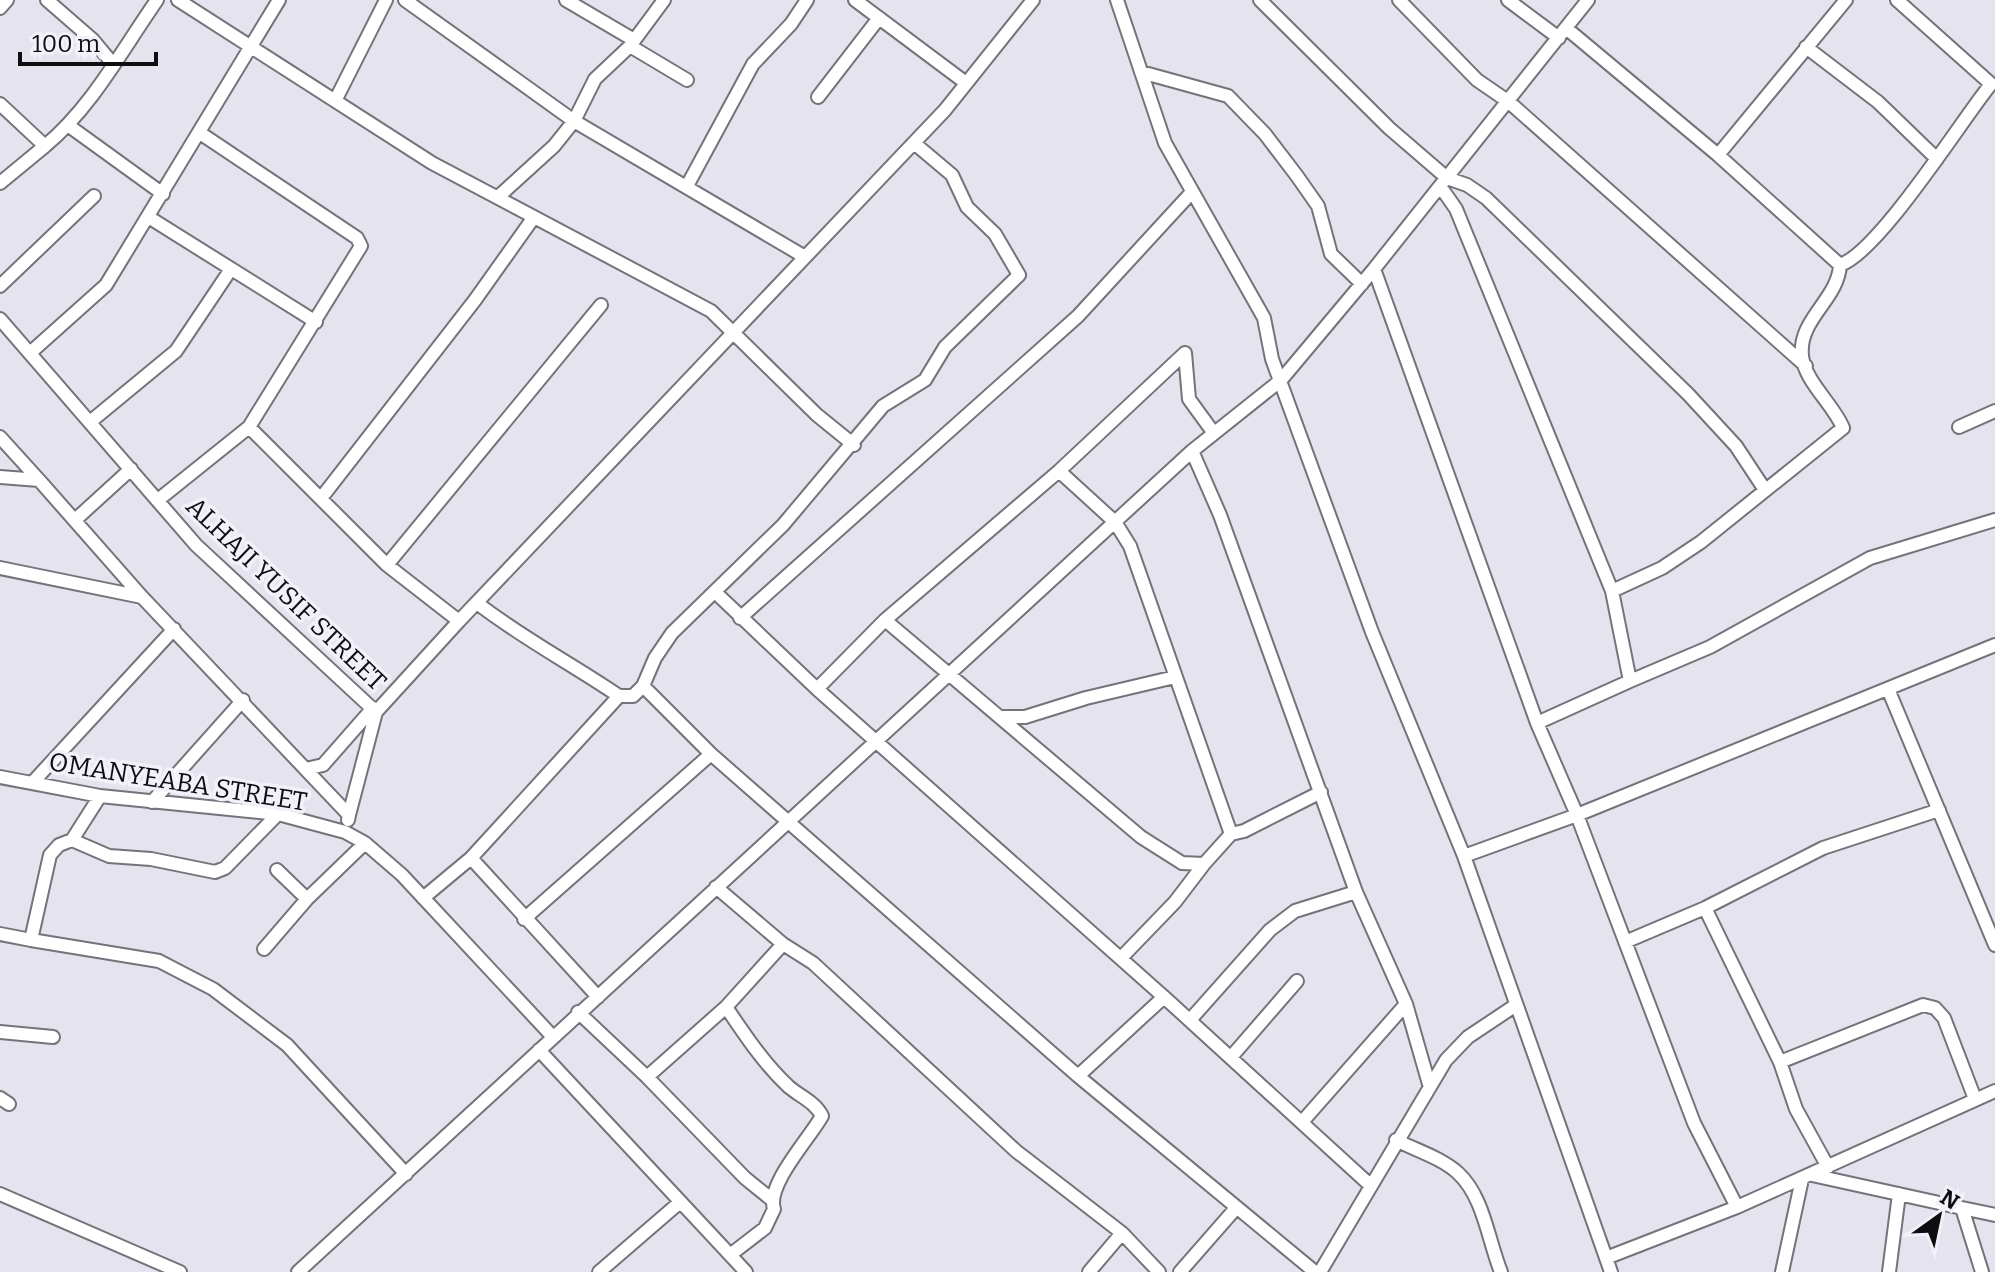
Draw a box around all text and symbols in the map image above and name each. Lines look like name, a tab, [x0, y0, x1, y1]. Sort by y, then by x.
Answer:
scale bar	[20, 16, 156, 66]
text: 100 m	[32, 30, 100, 58]
street label: ALHAJI YUSIF STREET	[180, 491, 392, 697]
street label: OMANYEABA STREET	[47, 746, 309, 818]
north arrow	[1899, 1176, 1979, 1256]
text: N	[1935, 1184, 1964, 1216]

